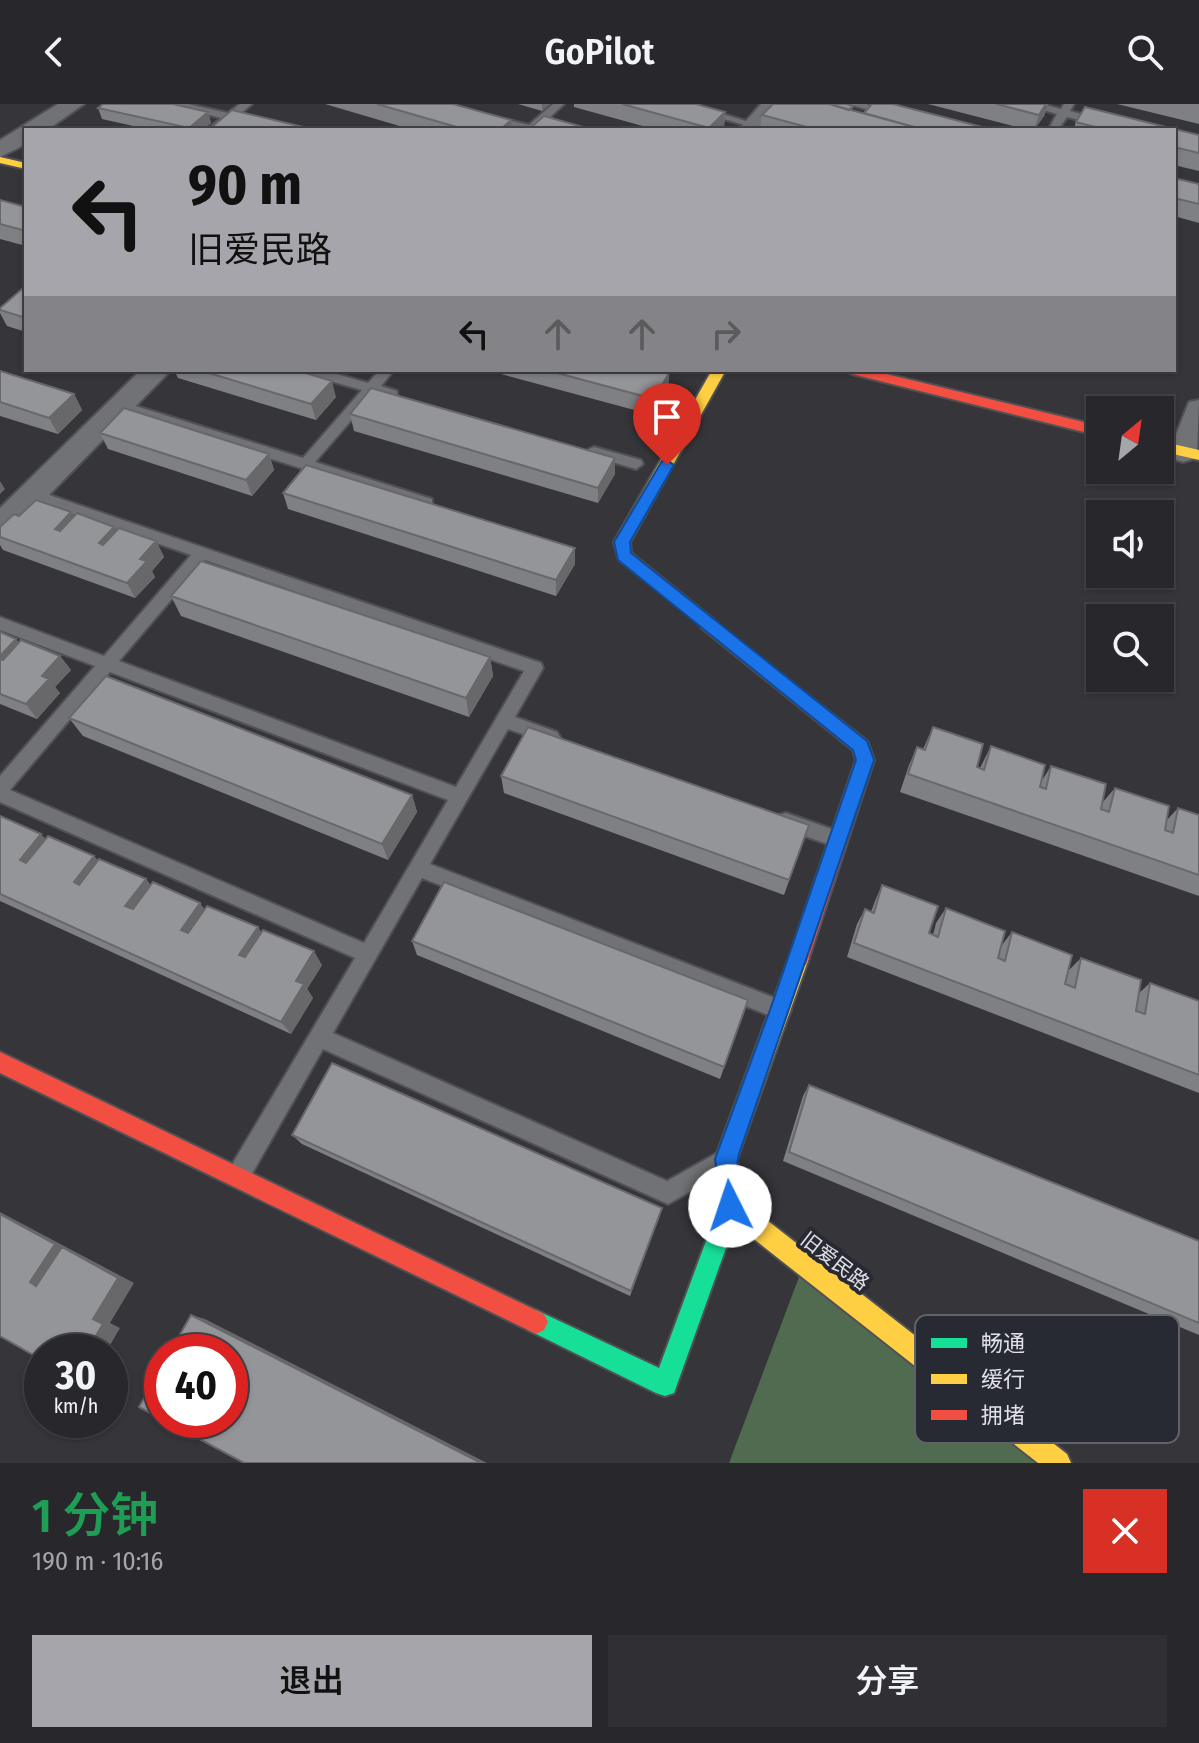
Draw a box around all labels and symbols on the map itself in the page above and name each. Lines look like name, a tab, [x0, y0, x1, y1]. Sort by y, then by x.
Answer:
pin	[633, 383, 701, 465]
north arrow	[1086, 396, 1174, 484]
position arrow	[688, 1164, 772, 1248]
street label: 旧爱民路	[796, 1227, 874, 1295]
legend	[915, 1315, 1179, 1443]
text: 畅通	[981, 1330, 1025, 1357]
speed limit sign: 40	[144, 1334, 248, 1438]
text: 缓行	[981, 1366, 1025, 1393]
text: 拥堵	[981, 1402, 1025, 1429]

